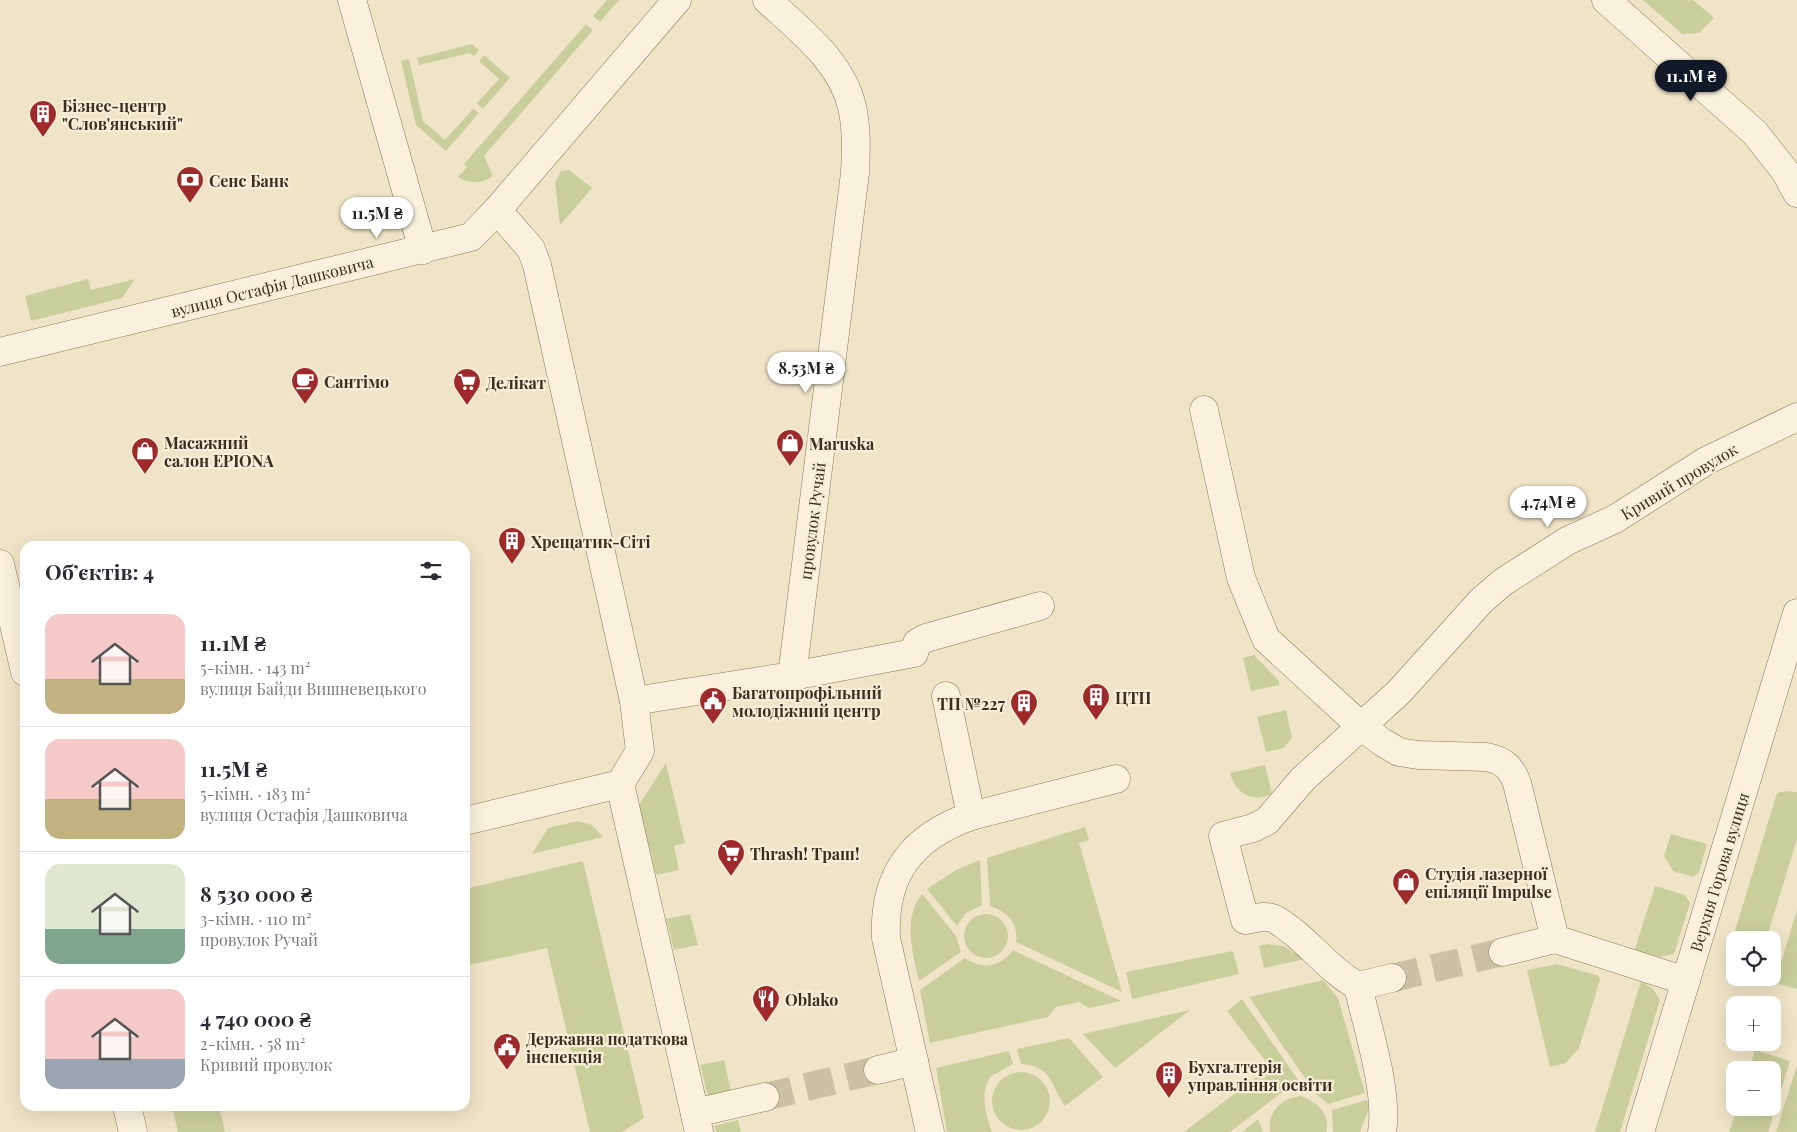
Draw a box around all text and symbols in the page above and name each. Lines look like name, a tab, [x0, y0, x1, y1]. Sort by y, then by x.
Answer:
pin: 11.1M ₴	[1645, 59, 1737, 102]
text: 11.1M ₴	[1666, 65, 1716, 86]
place label: Бізнес-центр "Слов'янський"	[62, 95, 183, 134]
building icon: Бізнес-центр "Слов'янський"	[28, 99, 58, 138]
bank icon: Сенс Банк	[175, 165, 205, 204]
place label: Сенс Банк	[209, 170, 289, 191]
pin: 11.5M ₴	[331, 196, 423, 239]
text: 11.5M ₴	[351, 202, 403, 223]
street label: вулиця Остафія Дашковича	[169, 251, 375, 321]
pin: 8.53M ₴	[760, 352, 852, 394]
text: 8.53M ₴	[778, 357, 834, 378]
cafe icon: Сантімо	[290, 366, 320, 405]
supermarket icon: Делікат	[452, 367, 482, 406]
place label: Сантімо	[324, 371, 389, 392]
place label: Делікат	[486, 372, 546, 393]
shop icon: Maruska	[775, 428, 805, 467]
place label: Масажний салон EPIONA	[164, 432, 274, 471]
place label: Maruska	[809, 433, 875, 454]
shop icon: Масажний салон EPIONA	[130, 436, 160, 475]
street label: Кривий провулок	[1617, 438, 1741, 524]
street label: провулок Ручай	[794, 461, 830, 581]
pin: 4.74M ₴	[1502, 486, 1594, 528]
text: 4.74M ₴	[1521, 491, 1575, 512]
building icon: Хрещатик-Сіті	[497, 526, 527, 565]
place label: Хрещатик-Сіті	[531, 531, 651, 552]
text: Об’єктів: 4	[45, 557, 154, 585]
icon: filters	[417, 557, 445, 585]
text: 11.1M ₴	[200, 628, 266, 656]
icon: home	[85, 634, 145, 694]
text: 5-кімн. · 143 m²	[200, 657, 310, 678]
text: вулиця Байди Вишневецького	[200, 678, 427, 699]
place label: Багатопрофільний молодіжний центр	[732, 682, 882, 721]
building icon: ЦТП	[1081, 682, 1111, 721]
public building icon: Багатопрофільний молодіжний центр	[698, 686, 728, 725]
place label: ЦТП	[1115, 687, 1152, 708]
building icon: ТП №227	[1009, 688, 1039, 727]
place label: ТП №227	[937, 693, 1006, 714]
text: 11.5M ₴	[200, 754, 267, 782]
icon: home	[85, 759, 145, 819]
text: 5-кімн. · 183 m²	[200, 783, 311, 804]
street label: Верхня Горова вулиця	[1685, 789, 1753, 954]
text: вулиця Остафія Дашковича	[200, 804, 408, 825]
supermarket icon: Thrash! Траш!	[716, 838, 746, 877]
place label: Thrash! Траш!	[750, 843, 860, 864]
place label: Студія лазерної епіляції Impulse	[1425, 863, 1552, 902]
shop icon: Студія лазерної епіляції Impulse	[1391, 867, 1421, 906]
text: 8 530 000 ₴	[200, 879, 312, 907]
icon: home	[85, 884, 145, 944]
text: 3-кімн. · 110 m²	[200, 908, 311, 929]
text: провулок Ручай	[200, 929, 318, 950]
map controls	[1726, 931, 1781, 1116]
button: locate	[1726, 931, 1781, 986]
restaurant icon: Oblako	[751, 984, 781, 1023]
place label: Oblako	[785, 989, 838, 1010]
button: +	[1726, 996, 1781, 1051]
text: 4 740 000 ₴	[200, 1004, 311, 1032]
icon: home	[85, 1009, 145, 1069]
place label: Державна податкова інспекція	[526, 1028, 689, 1067]
public building icon: Державна податкова інспекція	[492, 1032, 522, 1071]
text: 2-кімн. · 58 m²	[200, 1033, 305, 1054]
text: Кривий провулок	[200, 1054, 333, 1075]
place label: Бухгалтерія управління освіти	[1187, 1056, 1333, 1095]
building icon: Бухгалтерія управління освіти	[1154, 1060, 1184, 1099]
button: −	[1726, 1061, 1781, 1116]

